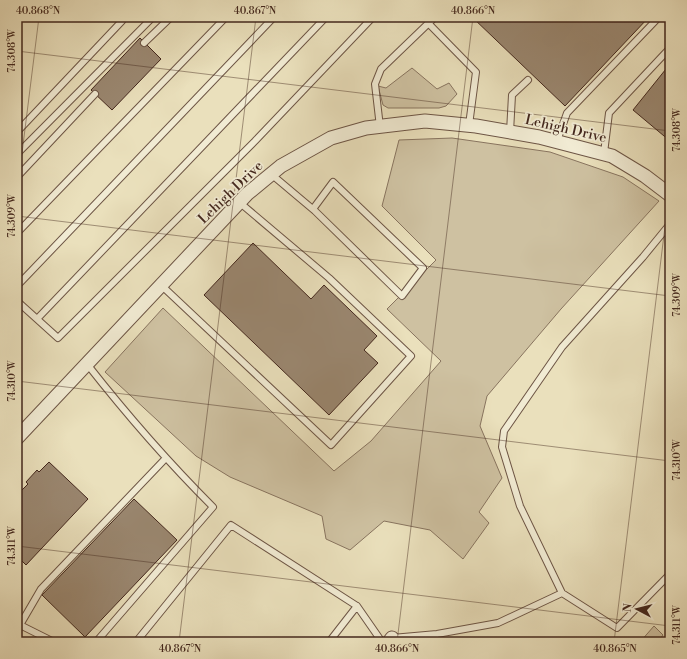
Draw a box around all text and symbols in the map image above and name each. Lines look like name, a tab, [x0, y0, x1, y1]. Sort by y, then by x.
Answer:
text: 40.868°N	[16, 5, 61, 17]
text: 40.867°N	[234, 5, 277, 17]
text: 40.866°N	[451, 5, 496, 17]
text: 74.308°W	[6, 28, 18, 73]
text: 74.308°W	[671, 107, 683, 152]
street label: Lehigh Drive	[523, 111, 608, 147]
street label: Lehigh Drive	[194, 157, 267, 228]
text: 74.309°W	[6, 193, 18, 238]
text: 74.309°W	[671, 272, 683, 317]
text: 74.310°W	[6, 359, 18, 402]
text: 74.310°W	[671, 438, 683, 481]
text: 74.311°W	[6, 525, 18, 566]
north arrow	[617, 589, 657, 629]
text: N	[621, 602, 636, 613]
text: 74.311°W	[671, 604, 683, 645]
text: 40.867°N	[159, 643, 202, 655]
text: 40.866°N	[375, 643, 420, 655]
text: 40.865°N	[593, 643, 637, 655]

